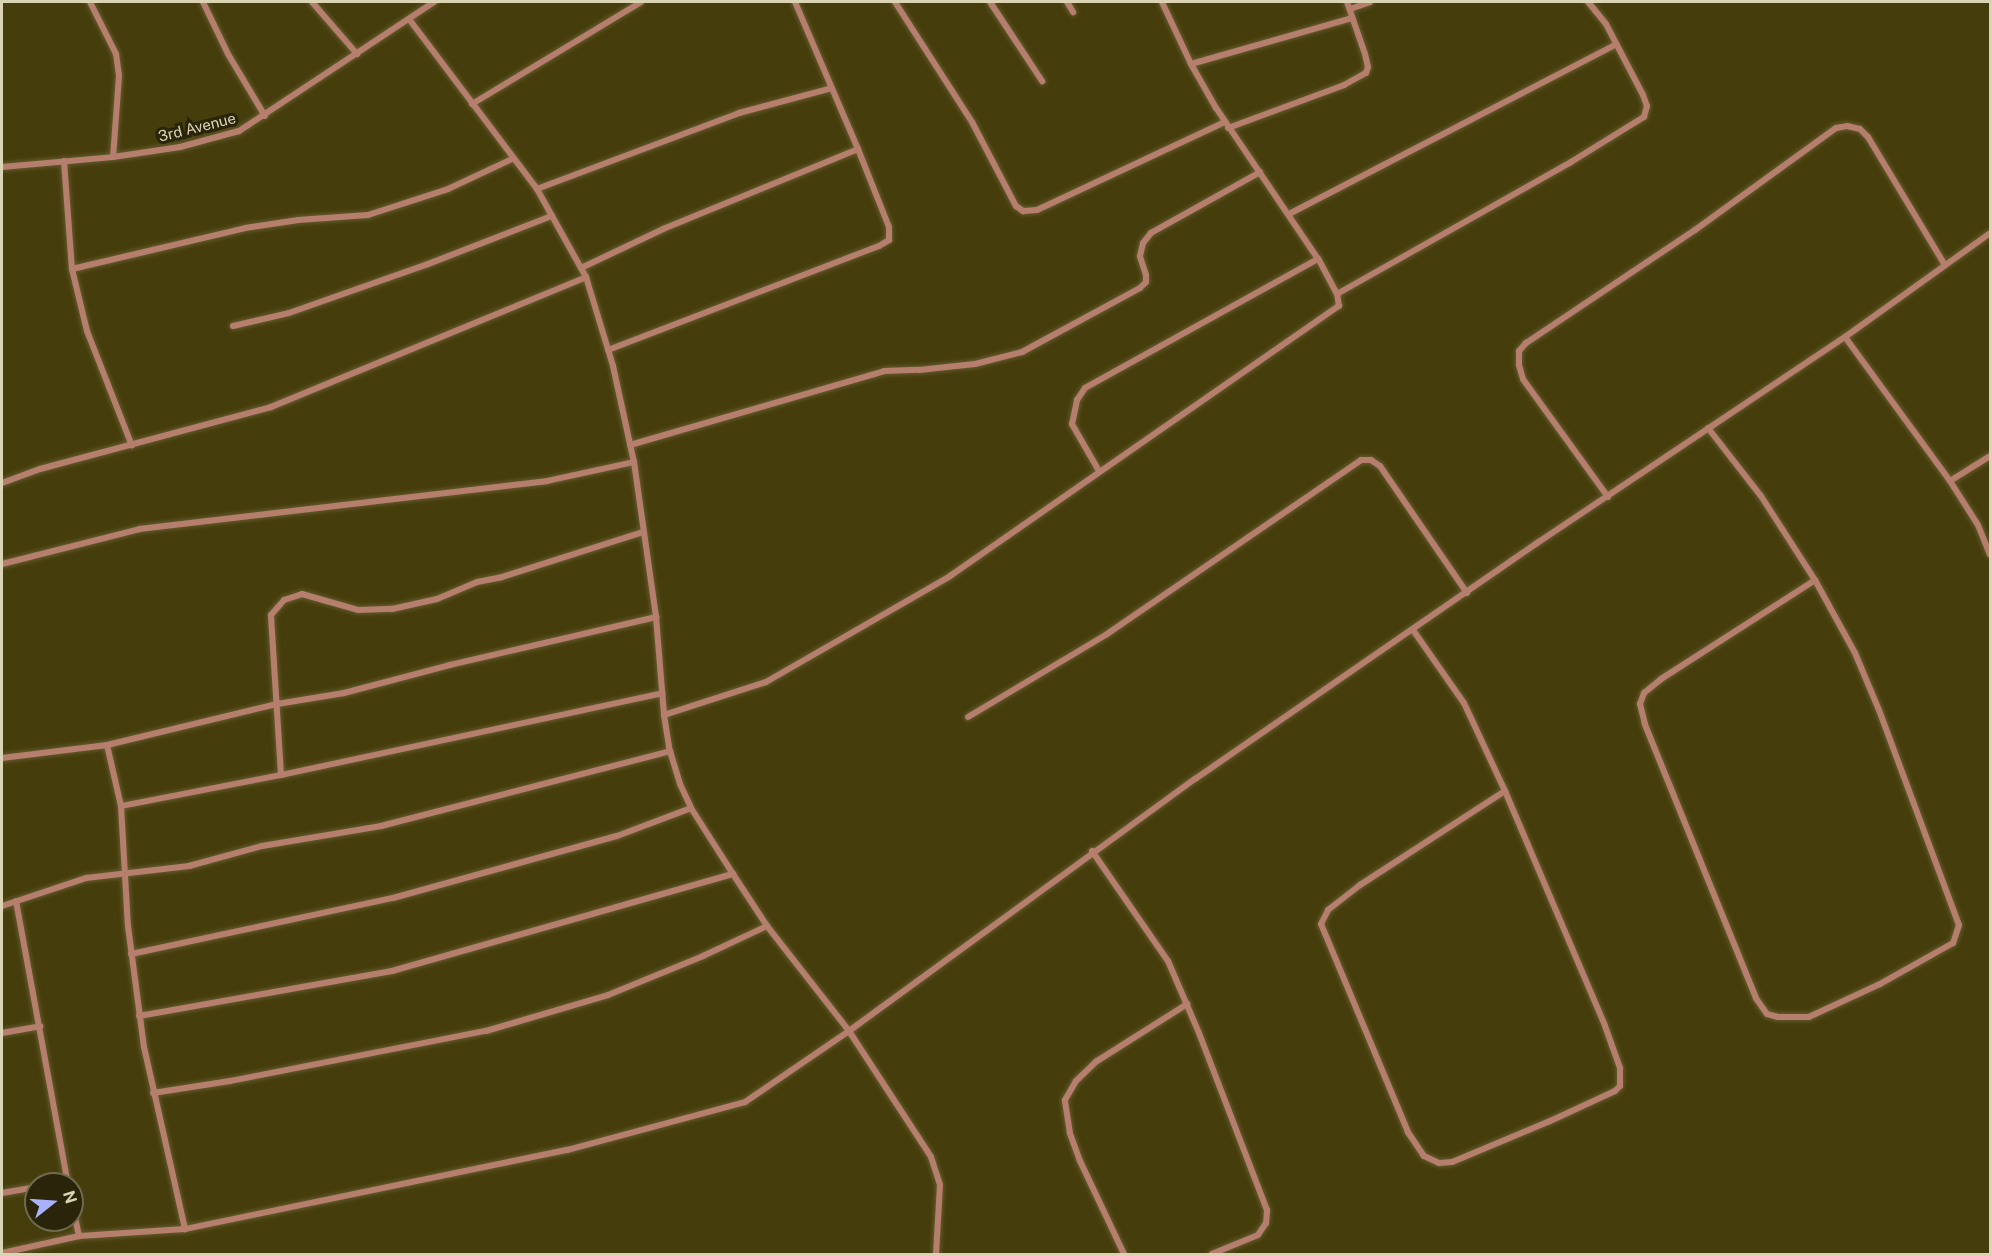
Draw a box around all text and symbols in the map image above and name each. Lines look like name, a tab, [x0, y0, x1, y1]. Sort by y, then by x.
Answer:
street label: 3rd Avenue	[156, 109, 238, 145]
north arrow	[24, 1172, 84, 1232]
text: N	[59, 1188, 81, 1206]

